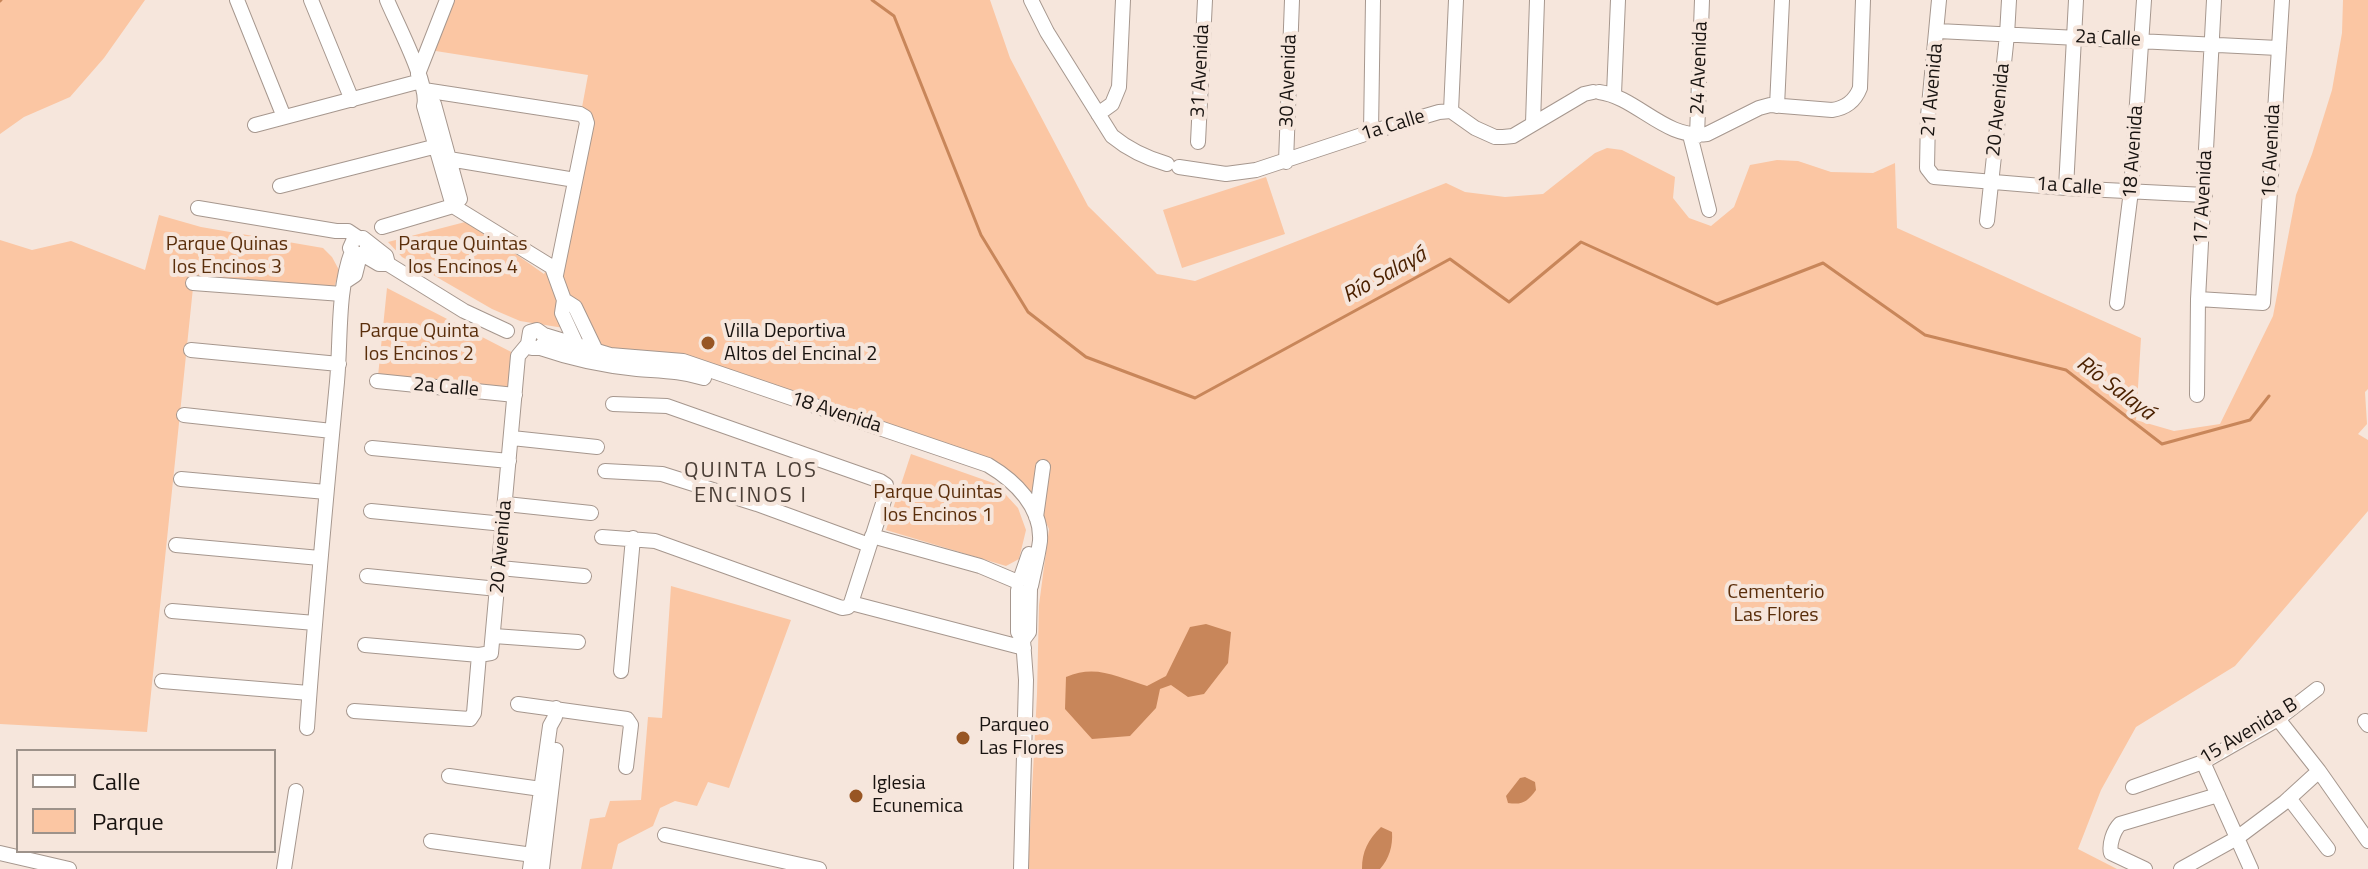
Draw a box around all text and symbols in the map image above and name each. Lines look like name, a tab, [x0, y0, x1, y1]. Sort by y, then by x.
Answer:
street label: 24 Avenida	[1686, 21, 1714, 115]
street label: 31 Avenida	[1187, 24, 1215, 118]
street label: 2a Calle	[2074, 25, 2142, 53]
street label: 30 Avenida	[1275, 34, 1303, 128]
street label: 21 Avenida	[1917, 42, 1949, 138]
street label: 20 Avenida	[1982, 62, 2016, 158]
street label: 18 Avenida	[2119, 104, 2149, 200]
street label: 16 Avenida	[2258, 104, 2286, 198]
street label: 1a Calle	[1358, 105, 1428, 147]
street label: 17 Avenida	[2190, 150, 2218, 244]
street label: 1a Calle	[2035, 173, 2103, 201]
park label: Parque Quinas los Encinos 3	[166, 233, 288, 280]
park label: Parque Quintas los Encinos 4	[398, 233, 528, 280]
water label: Río Salayá	[1339, 242, 1431, 310]
park label: Parque Quinta los Encinos 2	[359, 320, 479, 367]
place label: Villa Deportiva Altos del Encinal 2	[724, 320, 877, 367]
marker: Villa Deportiva Altos del Encinal 2	[699, 334, 717, 352]
water label: Río Salayá	[2071, 351, 2159, 427]
street label: 2a Calle	[412, 373, 480, 403]
street label: 18 Avenida	[788, 387, 884, 439]
district label: QUINTA LOS ENCINOS I	[684, 459, 818, 510]
park label: Parque Quintas los Encinos 1	[873, 481, 1003, 528]
street label: 20 Avenida	[486, 499, 518, 595]
park label: Cementerio Las Flores	[1727, 581, 1825, 628]
street label: 15 Avenida B	[2196, 693, 2302, 771]
place label: Parqueo Las Flores	[979, 714, 1064, 761]
marker: Parqueo Las Flores	[954, 729, 972, 747]
legend	[16, 749, 276, 853]
text: Calle	[92, 763, 140, 799]
place label: Iglesia Ecunemica	[872, 772, 963, 819]
marker: Iglesia Ecunemica	[847, 787, 865, 805]
text: Parque	[92, 803, 164, 839]

